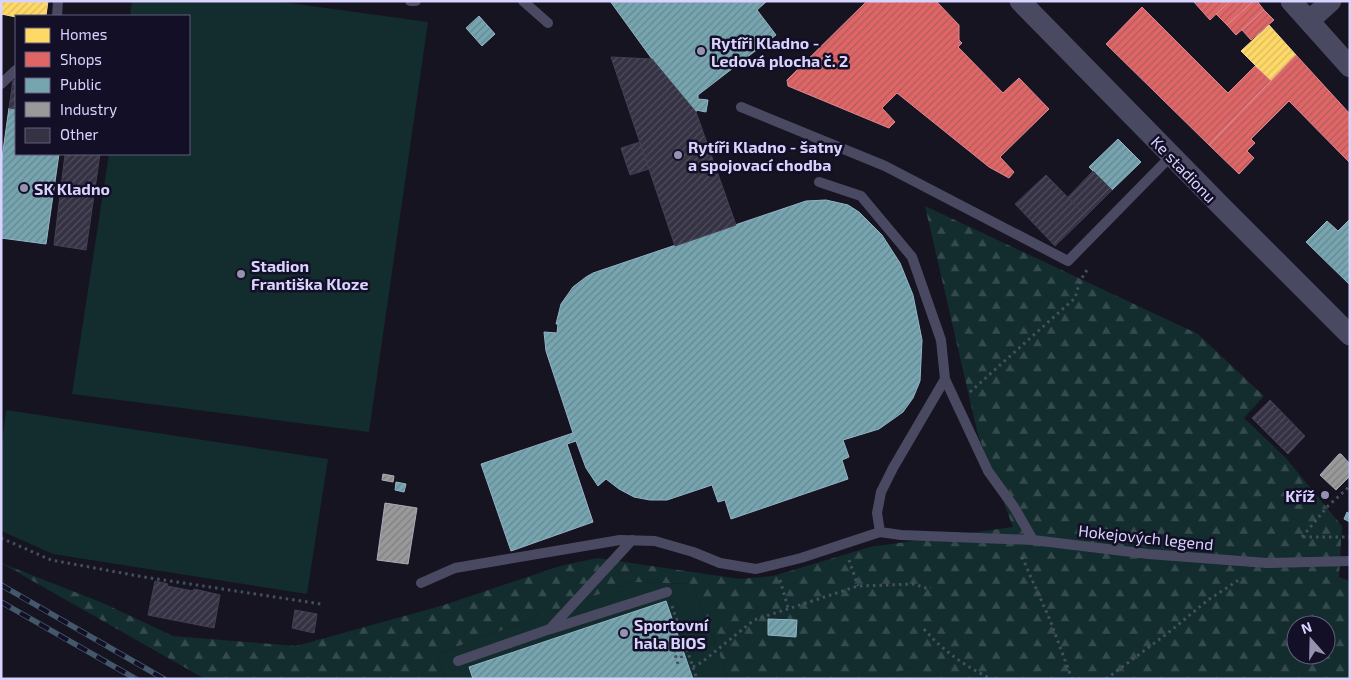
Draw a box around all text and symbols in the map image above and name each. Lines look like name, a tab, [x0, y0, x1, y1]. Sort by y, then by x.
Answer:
legend	[15, 15, 190, 155]
text: Homes	[60, 25, 107, 43]
place label: Rytíři Kladno - Ledová plocha č. 2	[711, 33, 848, 70]
marker: Rytíři Kladno - Ledová plocha č. 2	[695, 45, 707, 57]
text: Shops	[60, 50, 102, 68]
text: Public	[60, 75, 101, 93]
text: Industry	[60, 100, 117, 118]
text: Other	[60, 125, 99, 143]
street label: Ke stadionu	[1148, 132, 1220, 206]
place label: Rytíři Kladno - šatny a spojovací chodba	[688, 137, 843, 174]
marker: Rytíři Kladno - šatny a spojovací chodba	[672, 149, 684, 161]
place label: SK Kladno	[34, 179, 110, 198]
marker: SK Kladno	[18, 182, 30, 194]
place label: Stadion Františka Kloze	[251, 256, 368, 293]
marker: Stadion Františka Kloze	[235, 268, 247, 280]
place label: Kříž	[1285, 486, 1315, 505]
marker: Kříž	[1319, 489, 1331, 501]
street label: Hokejových legend	[1077, 520, 1215, 555]
place label: Sportovní hala BIOS	[634, 615, 710, 652]
north arrow	[1286, 615, 1336, 665]
text: N	[1299, 618, 1314, 637]
marker: Sportovní hala BIOS	[618, 627, 630, 639]

